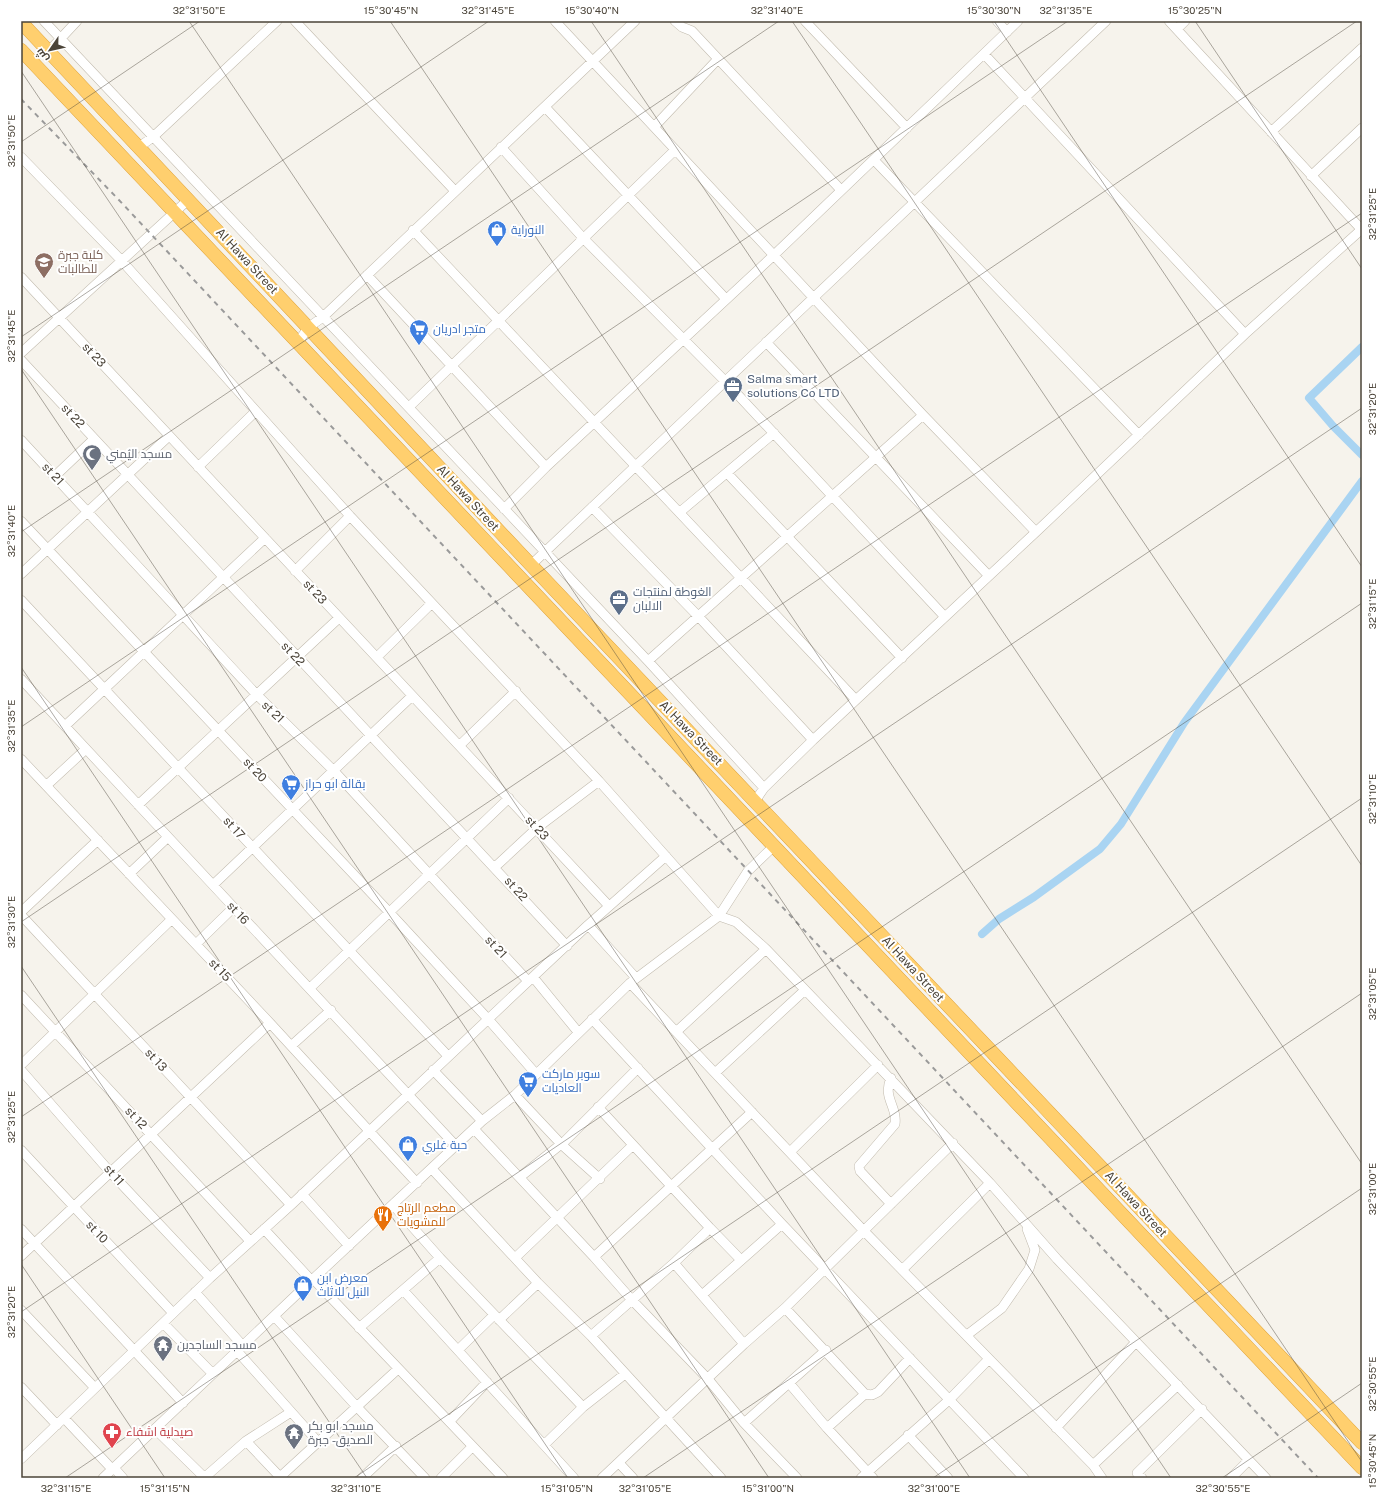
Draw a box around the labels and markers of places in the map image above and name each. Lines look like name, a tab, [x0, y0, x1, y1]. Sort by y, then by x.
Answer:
shop icon: النوراية	[486, 219, 508, 247]
place label: النوراية	[511, 223, 545, 237]
place label: كلية جبرة للطالبات	[58, 248, 103, 276]
school or university icon: كلية جبرة للطالبات	[33, 251, 55, 279]
supermarket icon: متجر ادريان	[408, 318, 430, 346]
place label: متجر ادريان	[433, 322, 486, 336]
place label: Salma smart solutions Co LTD	[747, 372, 840, 400]
office icon: Salma smart solutions Co LTD	[722, 375, 744, 403]
mosque icon: مسجد اليُمني	[81, 443, 103, 471]
place label: مسجد اليُمني	[106, 447, 172, 464]
place label: الغوطة لمنتجات الالبان	[633, 585, 712, 613]
office icon: الغوطة لمنتجات الالبان	[608, 588, 630, 616]
supermarket icon: بقالة ابو حراز	[280, 773, 302, 801]
place label: بقالة ابو حراز	[304, 777, 366, 791]
place label: سوبر ماركت العاديات	[542, 1067, 600, 1095]
supermarket icon: سوبر ماركت العاديات	[517, 1070, 539, 1098]
shop icon: حبة غلري	[397, 1134, 419, 1162]
place label: حبة غلري	[422, 1138, 467, 1155]
place label: مطعم الرتاج للمشويات	[397, 1201, 456, 1229]
restaurant icon: مطعم الرتاج للمشويات	[372, 1204, 394, 1232]
place label: معرض ابن النيل للاثاث	[317, 1271, 369, 1299]
shop icon: معرض ابن النيل للاثاث	[292, 1274, 314, 1302]
temple icon: مسجد الساجدين	[152, 1334, 174, 1362]
place label: مسجد الساجدين	[177, 1338, 257, 1352]
place label: مسجد ابو بكر الصديق - جبرة	[307, 1419, 374, 1447]
pharmacy icon: صيدلية اشفاء	[101, 1421, 123, 1449]
temple icon: مسجد ابو بكر الصديق - جبرة	[283, 1422, 305, 1450]
place label: صيدلية اشفاء	[126, 1425, 193, 1439]

